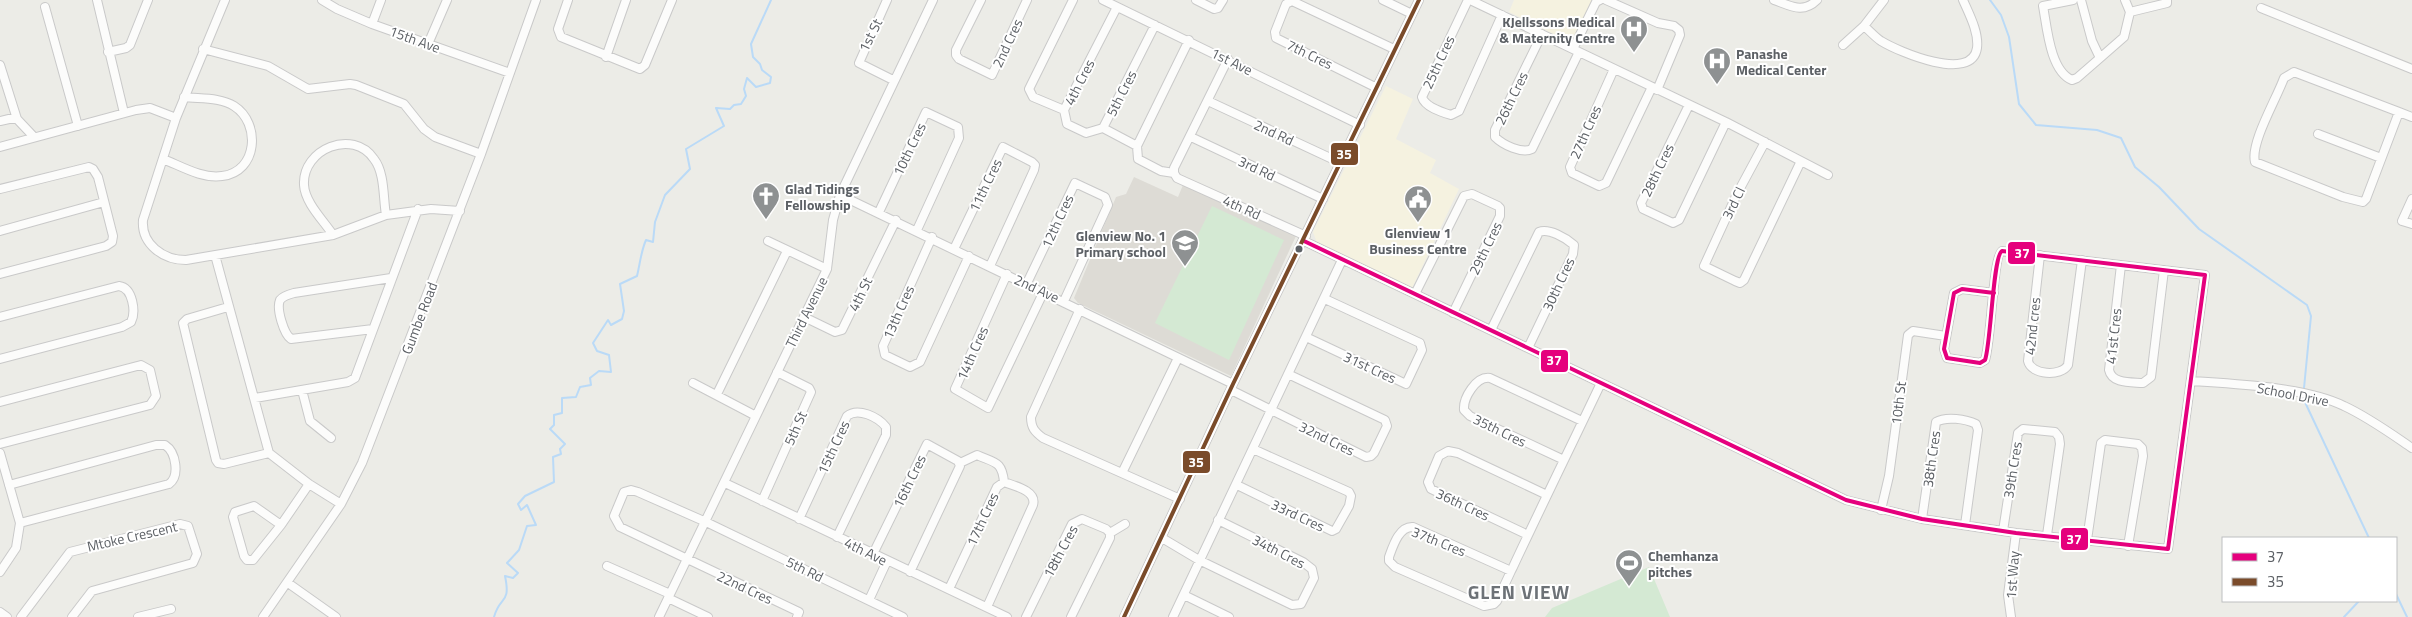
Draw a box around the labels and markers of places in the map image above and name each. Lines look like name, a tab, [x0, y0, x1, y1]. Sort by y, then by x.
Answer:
place label: KJellssons Medical & Maternity Centre	[1499, 11, 1615, 48]
hospital icon: KJellssons Medical & Maternity Centre	[1619, 14, 1649, 53]
place label: Panashe Medical Center	[1736, 43, 1826, 80]
hospital icon: Panashe Medical Center	[1702, 46, 1732, 85]
place label: Glad Tidings Fellowship	[785, 178, 860, 215]
church icon: Glad Tidings Fellowship	[751, 181, 781, 220]
public building icon: Glenview 1 Business Centre	[1403, 184, 1433, 223]
place label: Glenview 1 Business Centre	[1369, 222, 1467, 259]
place label: Glenview No. 1 Primary school	[1075, 225, 1166, 262]
school or university icon: Glenview No. 1 Primary school	[1170, 228, 1200, 267]
unlabelled marker	[1294, 244, 1304, 254]
place label: Chemhanza pitches	[1648, 545, 1718, 582]
sports icon: Chemhanza pitches	[1614, 548, 1644, 587]

